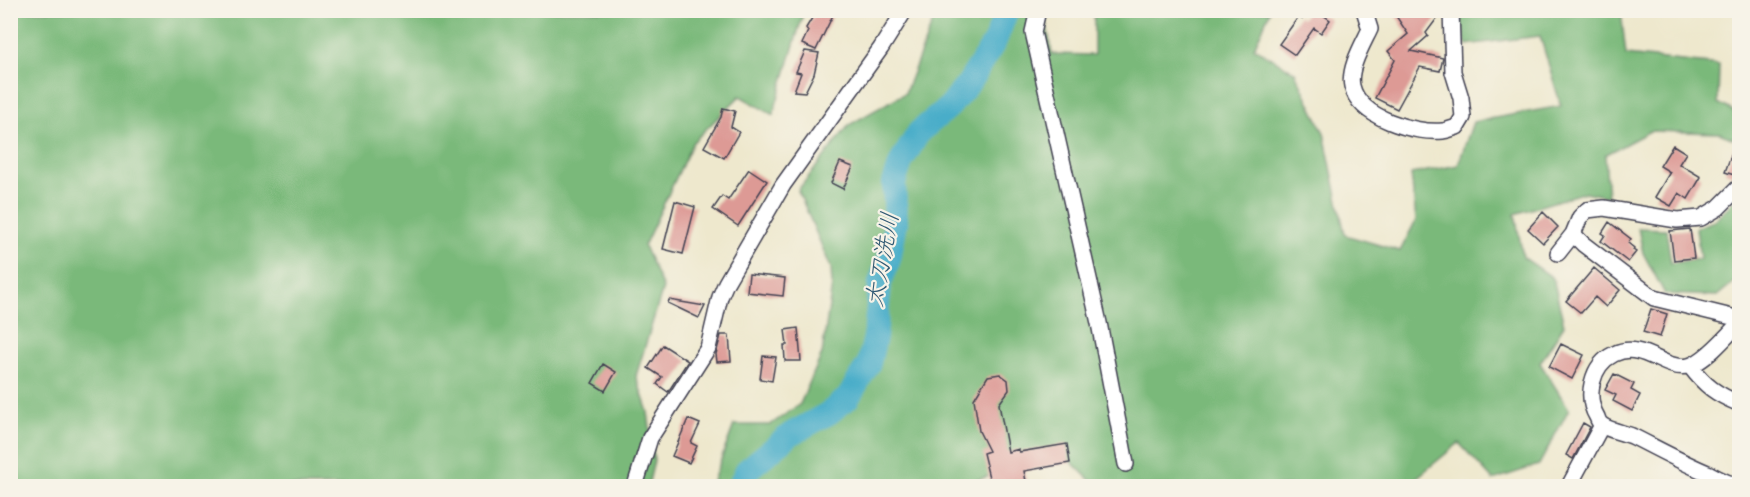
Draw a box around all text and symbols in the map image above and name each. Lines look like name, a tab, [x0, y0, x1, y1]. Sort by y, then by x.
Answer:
water label: 太刀洗川	[860, 210, 910, 310]

